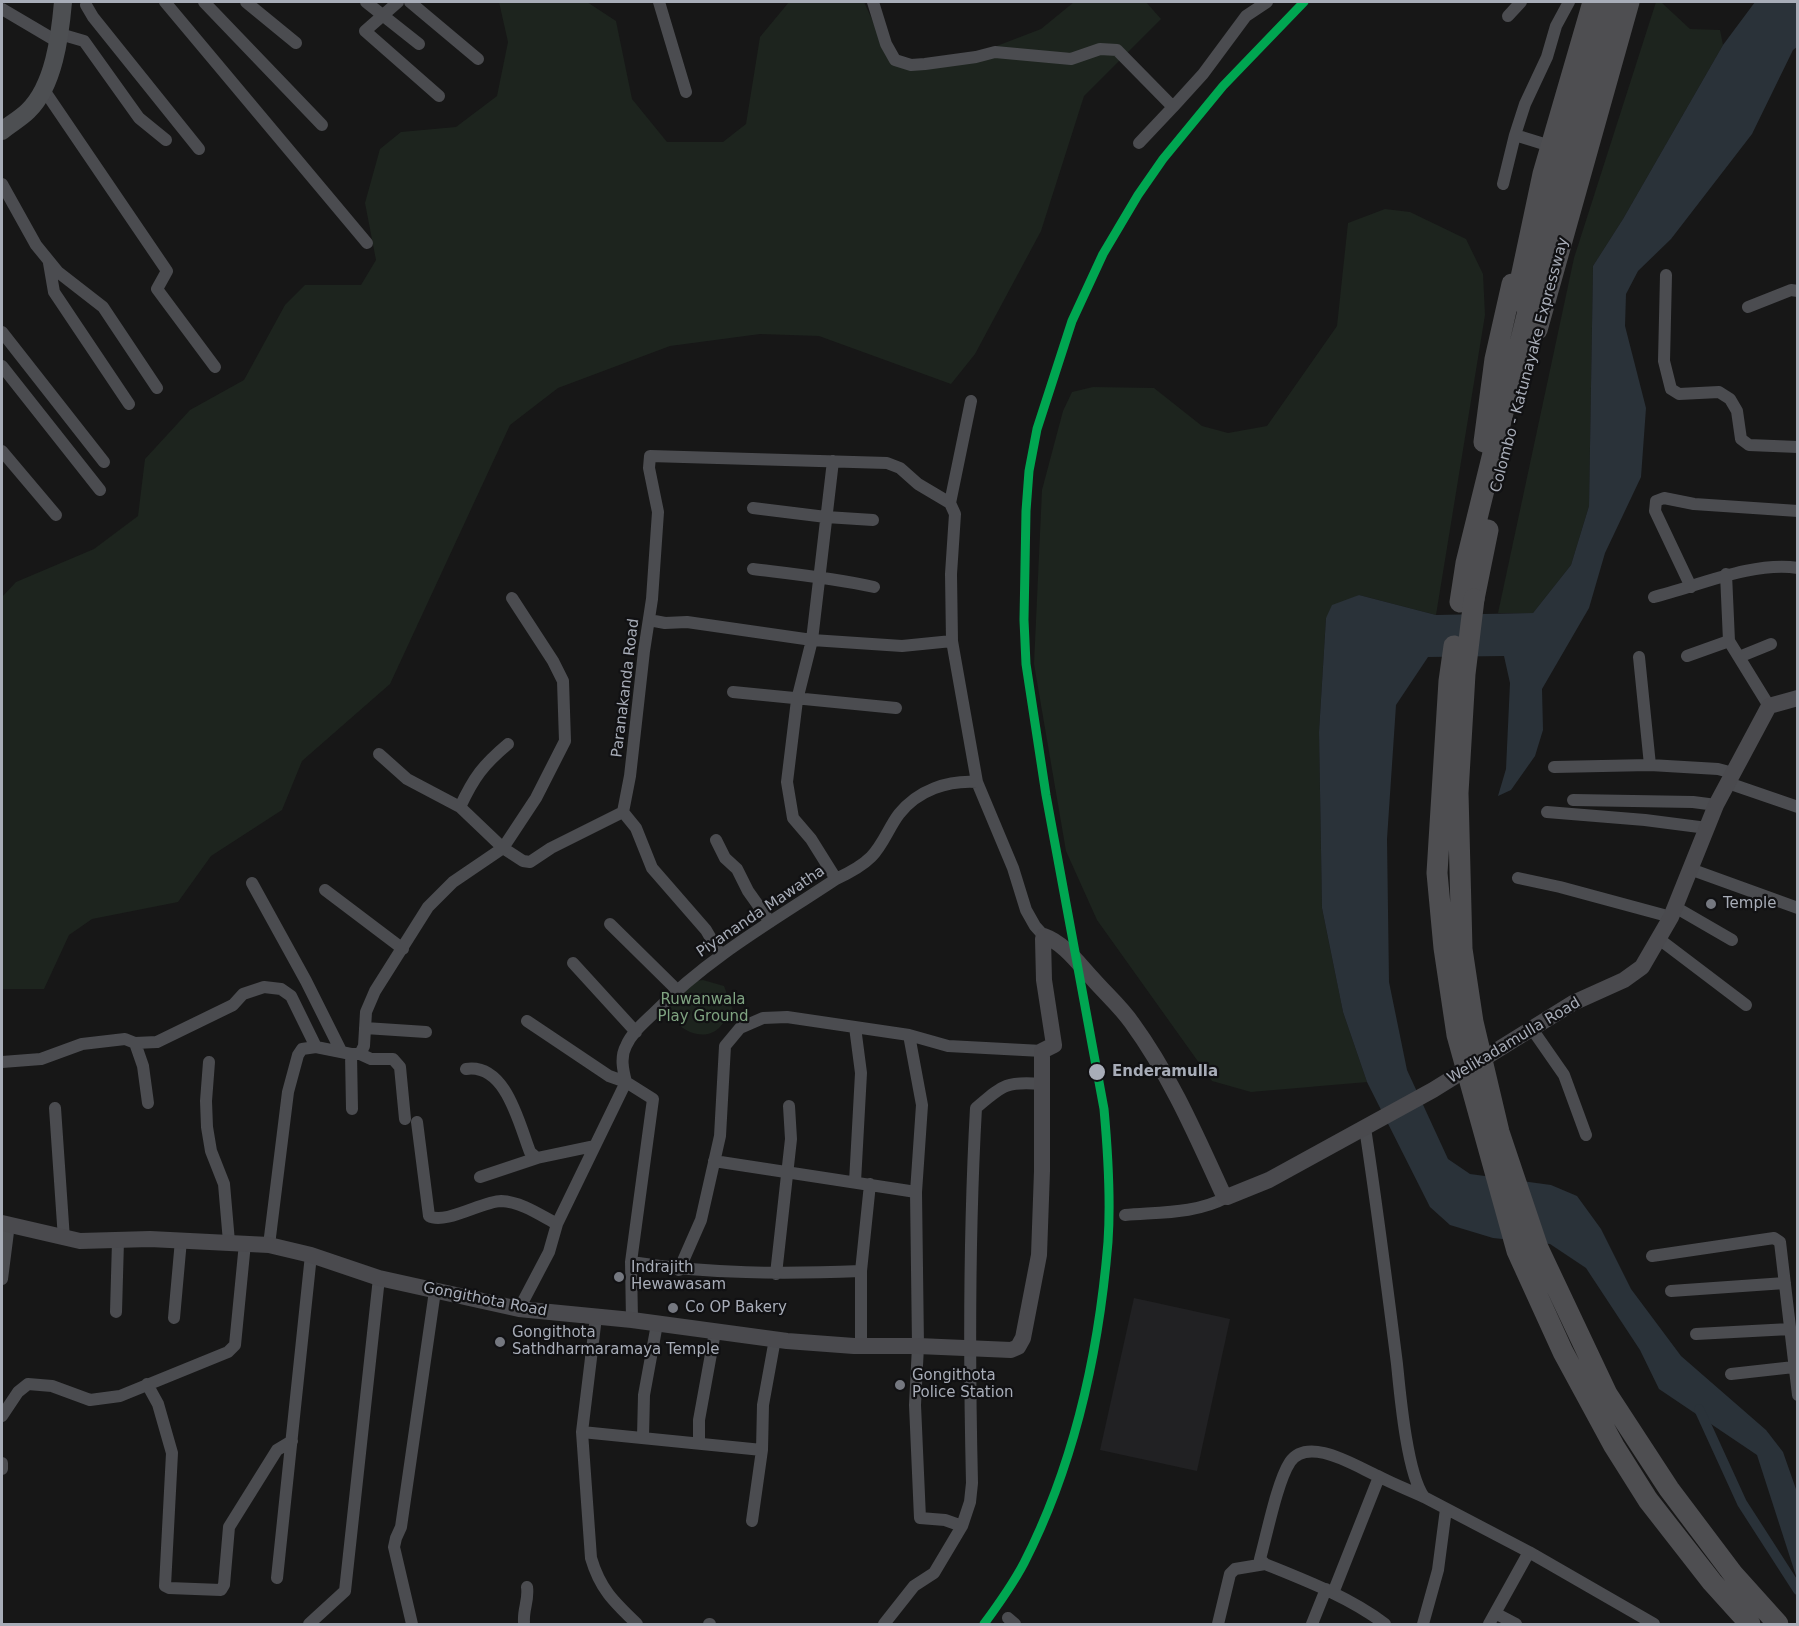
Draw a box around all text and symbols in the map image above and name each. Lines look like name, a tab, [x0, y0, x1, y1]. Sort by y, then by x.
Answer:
street label: Colombo - Katunayake Expressway	[1487, 236, 1573, 494]
street label: Paranakanda Road	[609, 617, 643, 759]
street label: Piyananda Mawatha	[693, 862, 829, 962]
place label: Temple	[1723, 895, 1776, 913]
marker: Temple	[1704, 897, 1718, 911]
park label: Ruwanwala Play Ground	[657, 991, 749, 1026]
street label: Welikadamulla Road	[1444, 994, 1584, 1088]
marker: Enderamulla	[1087, 1062, 1107, 1082]
place label: Enderamulla	[1112, 1063, 1218, 1081]
place label: Indrajith Hewawasam	[631, 1259, 726, 1294]
marker: Indrajith Hewawasam	[612, 1270, 626, 1284]
street label: Gongithota Road	[421, 1279, 549, 1321]
place label: Co OP Bakery	[685, 1299, 787, 1317]
marker: Co OP Bakery	[666, 1301, 680, 1315]
place label: Gongithota Sathdharmaramaya Temple	[512, 1324, 719, 1359]
marker: Gongithota Sathdharmaramaya Temple	[493, 1335, 507, 1349]
place label: Gongithota Police Station	[912, 1367, 1014, 1402]
marker: Gongithota Police Station	[893, 1378, 907, 1392]

